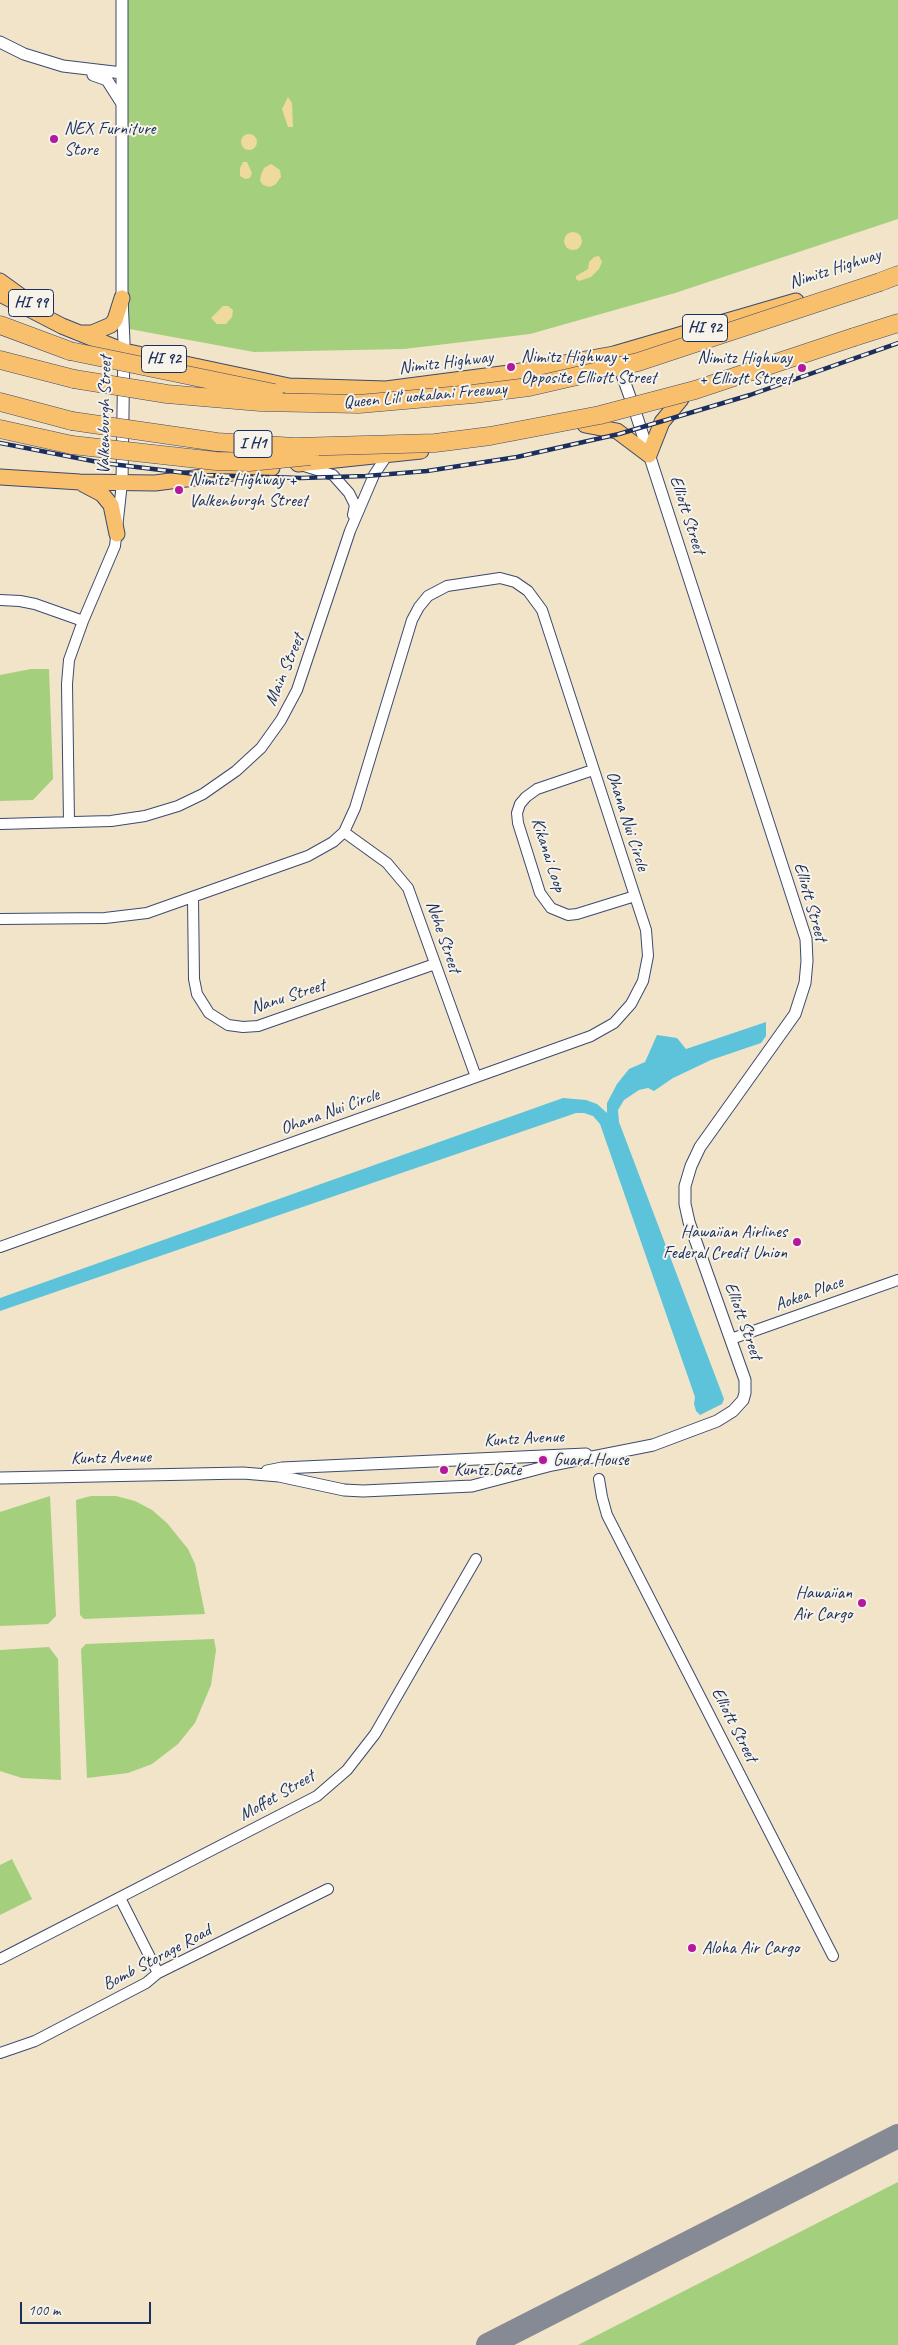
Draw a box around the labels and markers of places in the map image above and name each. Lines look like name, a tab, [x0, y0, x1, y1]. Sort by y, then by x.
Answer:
place label: NEX Furniture Store	[64, 118, 155, 160]
marker: NEX Furniture Store	[48, 133, 60, 145]
place label: Nimitz Highway + Opposite Elliott Street	[521, 346, 657, 388]
place label: Nimitz Highway + Elliott Street	[697, 347, 792, 389]
marker: Nimitz Highway + Opposite Elliott Street	[505, 361, 517, 373]
marker: Nimitz Highway + Elliott Street	[796, 362, 808, 374]
place label: Nimitz Highway + Valkenburgh Street	[189, 469, 308, 512]
marker: Nimitz Highway + Valkenburgh Street	[173, 484, 185, 496]
place label: Hawaiian Airlines Federal Credit Union	[663, 1221, 787, 1264]
marker: Hawaiian Airlines Federal Credit Union	[791, 1236, 803, 1248]
place label: Guard House	[553, 1449, 629, 1471]
marker: Guard House	[537, 1454, 549, 1466]
place label: Kuntz Gate	[454, 1459, 521, 1481]
marker: Kuntz Gate	[438, 1464, 450, 1476]
place label: Hawaiian Air Cargo	[793, 1582, 852, 1625]
marker: Hawaiian Air Cargo	[856, 1597, 868, 1609]
place label: Aloha Air Cargo	[702, 1937, 799, 1959]
marker: Aloha Air Cargo	[686, 1942, 698, 1954]

